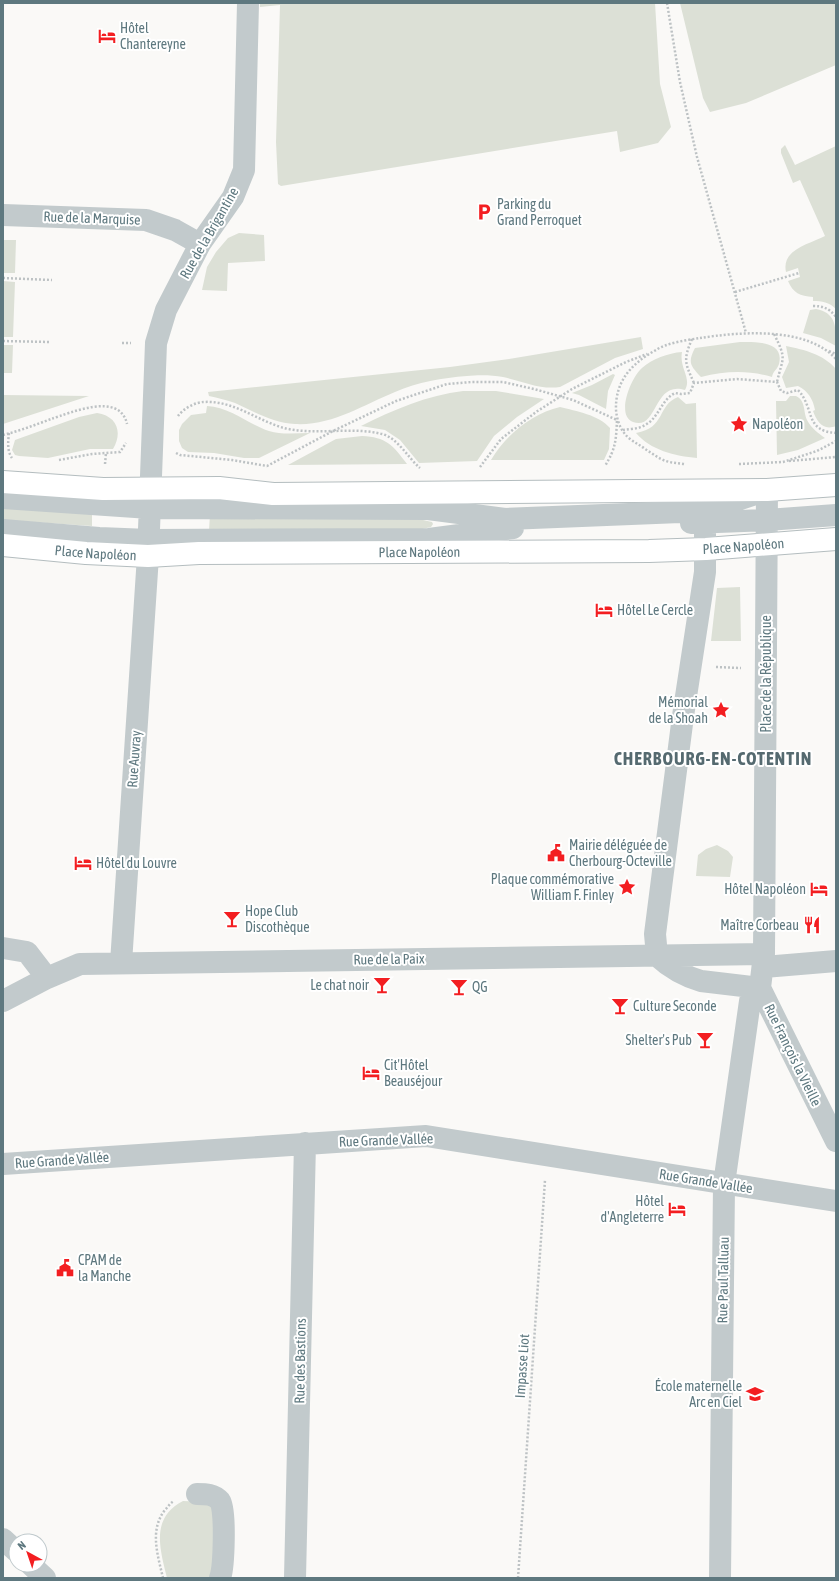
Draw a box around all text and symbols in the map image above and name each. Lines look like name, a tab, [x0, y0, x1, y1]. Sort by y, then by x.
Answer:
place label: Hôtel Chantereyne	[120, 20, 186, 52]
hotel icon: Hôtel Chantereyne	[97, 26, 117, 46]
street label: Rue de la Brigantine	[176, 185, 242, 281]
place label: Parking du Grand Perroquet	[497, 196, 582, 228]
parking icon: Parking du Grand Perroquet	[474, 202, 494, 222]
street label: Rue de la Marquise	[43, 208, 141, 228]
place icon: Napoléon	[729, 414, 749, 434]
place label: Napoléon	[752, 416, 803, 432]
street label: Place Napoléon	[702, 535, 785, 557]
street label: Place Napoléon	[54, 542, 137, 563]
street label: Place Napoléon	[378, 544, 460, 560]
hotel icon: Hôtel Le Cercle	[594, 600, 614, 620]
place label: Hôtel Le Cercle	[617, 602, 693, 618]
street label: Place de la République	[758, 615, 774, 733]
place label: Mémorial de la Shoah	[648, 694, 708, 726]
place icon: Mémorial de la Shoah	[711, 700, 731, 720]
street label: Rue Auvray	[124, 730, 144, 788]
district label: CHERBOURG-EN-COTENTIN	[614, 748, 812, 769]
place label: Mairie déléguée de Cherbourg-Octeville	[569, 837, 672, 869]
public building icon: Mairie déléguée de Cherbourg-Octeville	[546, 843, 566, 863]
hotel icon: Hôtel du Louvre	[73, 853, 93, 873]
place label: Hôtel du Louvre	[96, 855, 177, 871]
place label: Plaque commémorative William F. Finley	[491, 871, 614, 903]
place icon: Plaque commémorative William F. Finley	[617, 877, 637, 897]
hotel icon: Hôtel Napoléon	[809, 879, 829, 899]
place label: Hôtel Napoléon	[724, 881, 806, 897]
place label: Hope Club Discothèque	[245, 903, 310, 935]
bar icon: Hope Club Discothèque	[222, 909, 242, 929]
restaurant icon: Maître Corbeau	[802, 915, 822, 935]
place label: Maître Corbeau	[720, 917, 799, 933]
street label: Rue de la Paix	[353, 950, 425, 968]
bar icon: Le chat noir	[372, 975, 392, 995]
place label: Le chat noir	[310, 977, 370, 993]
bar icon: QG	[449, 977, 469, 997]
place label: QG	[472, 979, 488, 995]
bar icon: Culture Seconde	[610, 996, 630, 1016]
place label: Culture Seconde	[633, 998, 717, 1014]
street label: Rue François la Vieille	[761, 1001, 825, 1109]
bar icon: Shelter's Pub	[695, 1030, 715, 1050]
place label: Shelter's Pub	[625, 1032, 692, 1048]
place label: Cit'Hôtel Beauséjour	[384, 1057, 443, 1089]
hotel icon: Cit'Hôtel Beauséjour	[361, 1063, 381, 1083]
street label: Rue Grande Vallée	[339, 1130, 433, 1150]
street label: Rue Grande Vallée	[14, 1149, 110, 1171]
street label: Rue Grande Vallée	[658, 1166, 754, 1196]
place label: Hôtel d'Angleterre	[601, 1193, 664, 1225]
hotel icon: Hôtel d'Angleterre	[667, 1199, 687, 1219]
street label: Rue Paul Talluau	[714, 1237, 732, 1323]
place label: CPAM de la Manche	[78, 1252, 131, 1284]
public building icon: CPAM de la Manche	[55, 1258, 75, 1278]
street label: Rue des Bastions	[291, 1318, 309, 1404]
street label: Impasse Liot	[512, 1333, 532, 1399]
place label: École maternelle Arc en Ciel	[655, 1378, 742, 1410]
school or university icon: École maternelle Arc en Ciel	[745, 1384, 765, 1404]
north arrow	[8, 1533, 48, 1573]
text: N	[15, 1539, 28, 1552]

